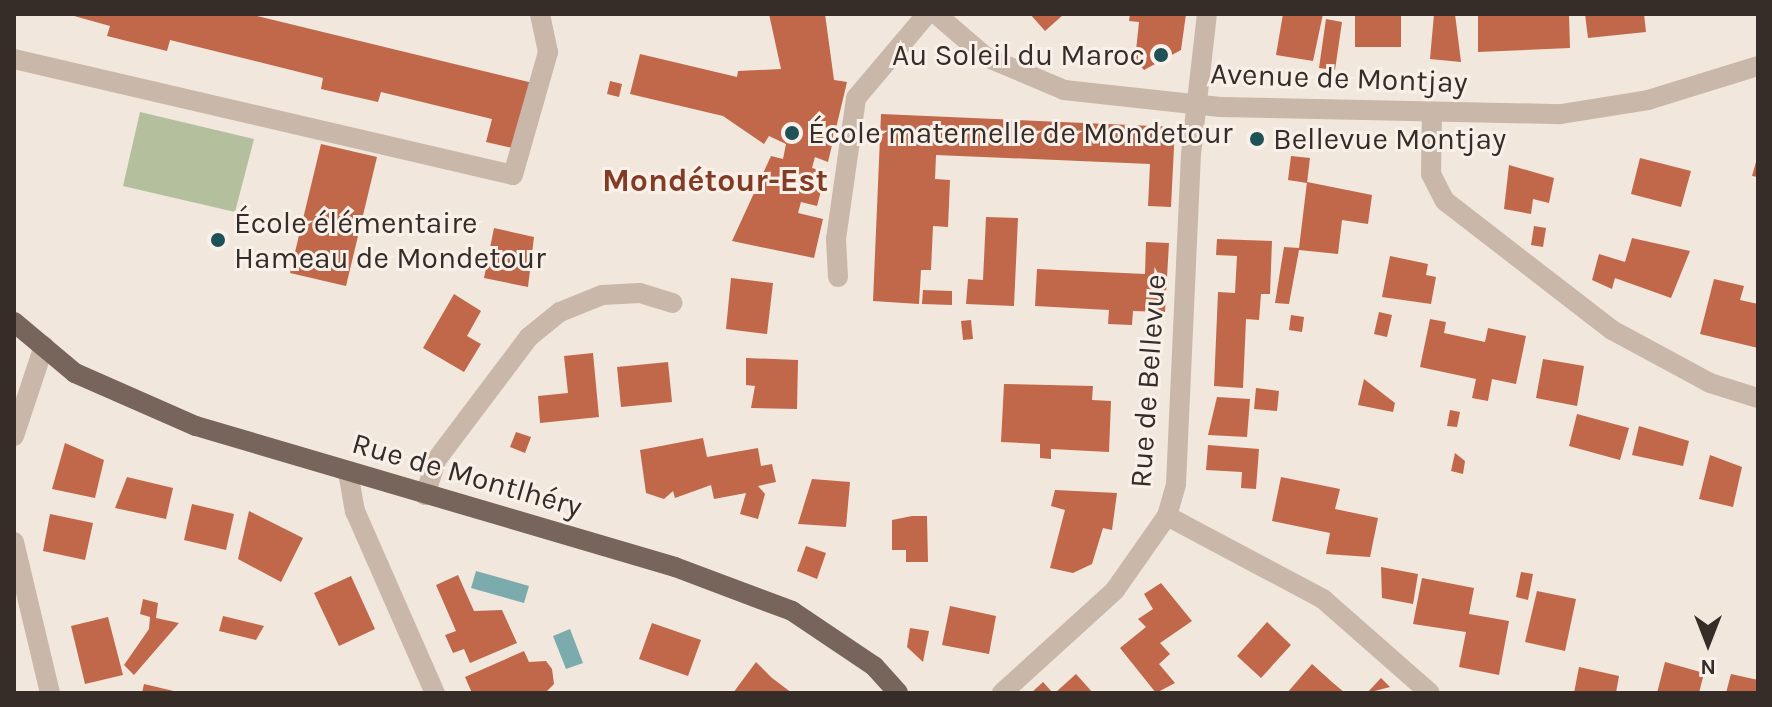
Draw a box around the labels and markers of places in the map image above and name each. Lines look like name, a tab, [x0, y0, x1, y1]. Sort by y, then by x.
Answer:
place label: Au Soleil du Maroc	[892, 37, 1145, 73]
marker: Au Soleil du Maroc	[1152, 46, 1170, 64]
place label: École maternelle de Mondetour	[808, 115, 1233, 151]
place label: Bellevue Montjay	[1273, 121, 1506, 157]
marker: École maternelle de Mondetour	[783, 124, 801, 142]
marker: Bellevue Montjay	[1248, 130, 1266, 148]
place label: École élémentaire Hameau de Mondetour	[234, 205, 546, 276]
marker: École élémentaire Hameau de Mondetour	[209, 231, 227, 249]

